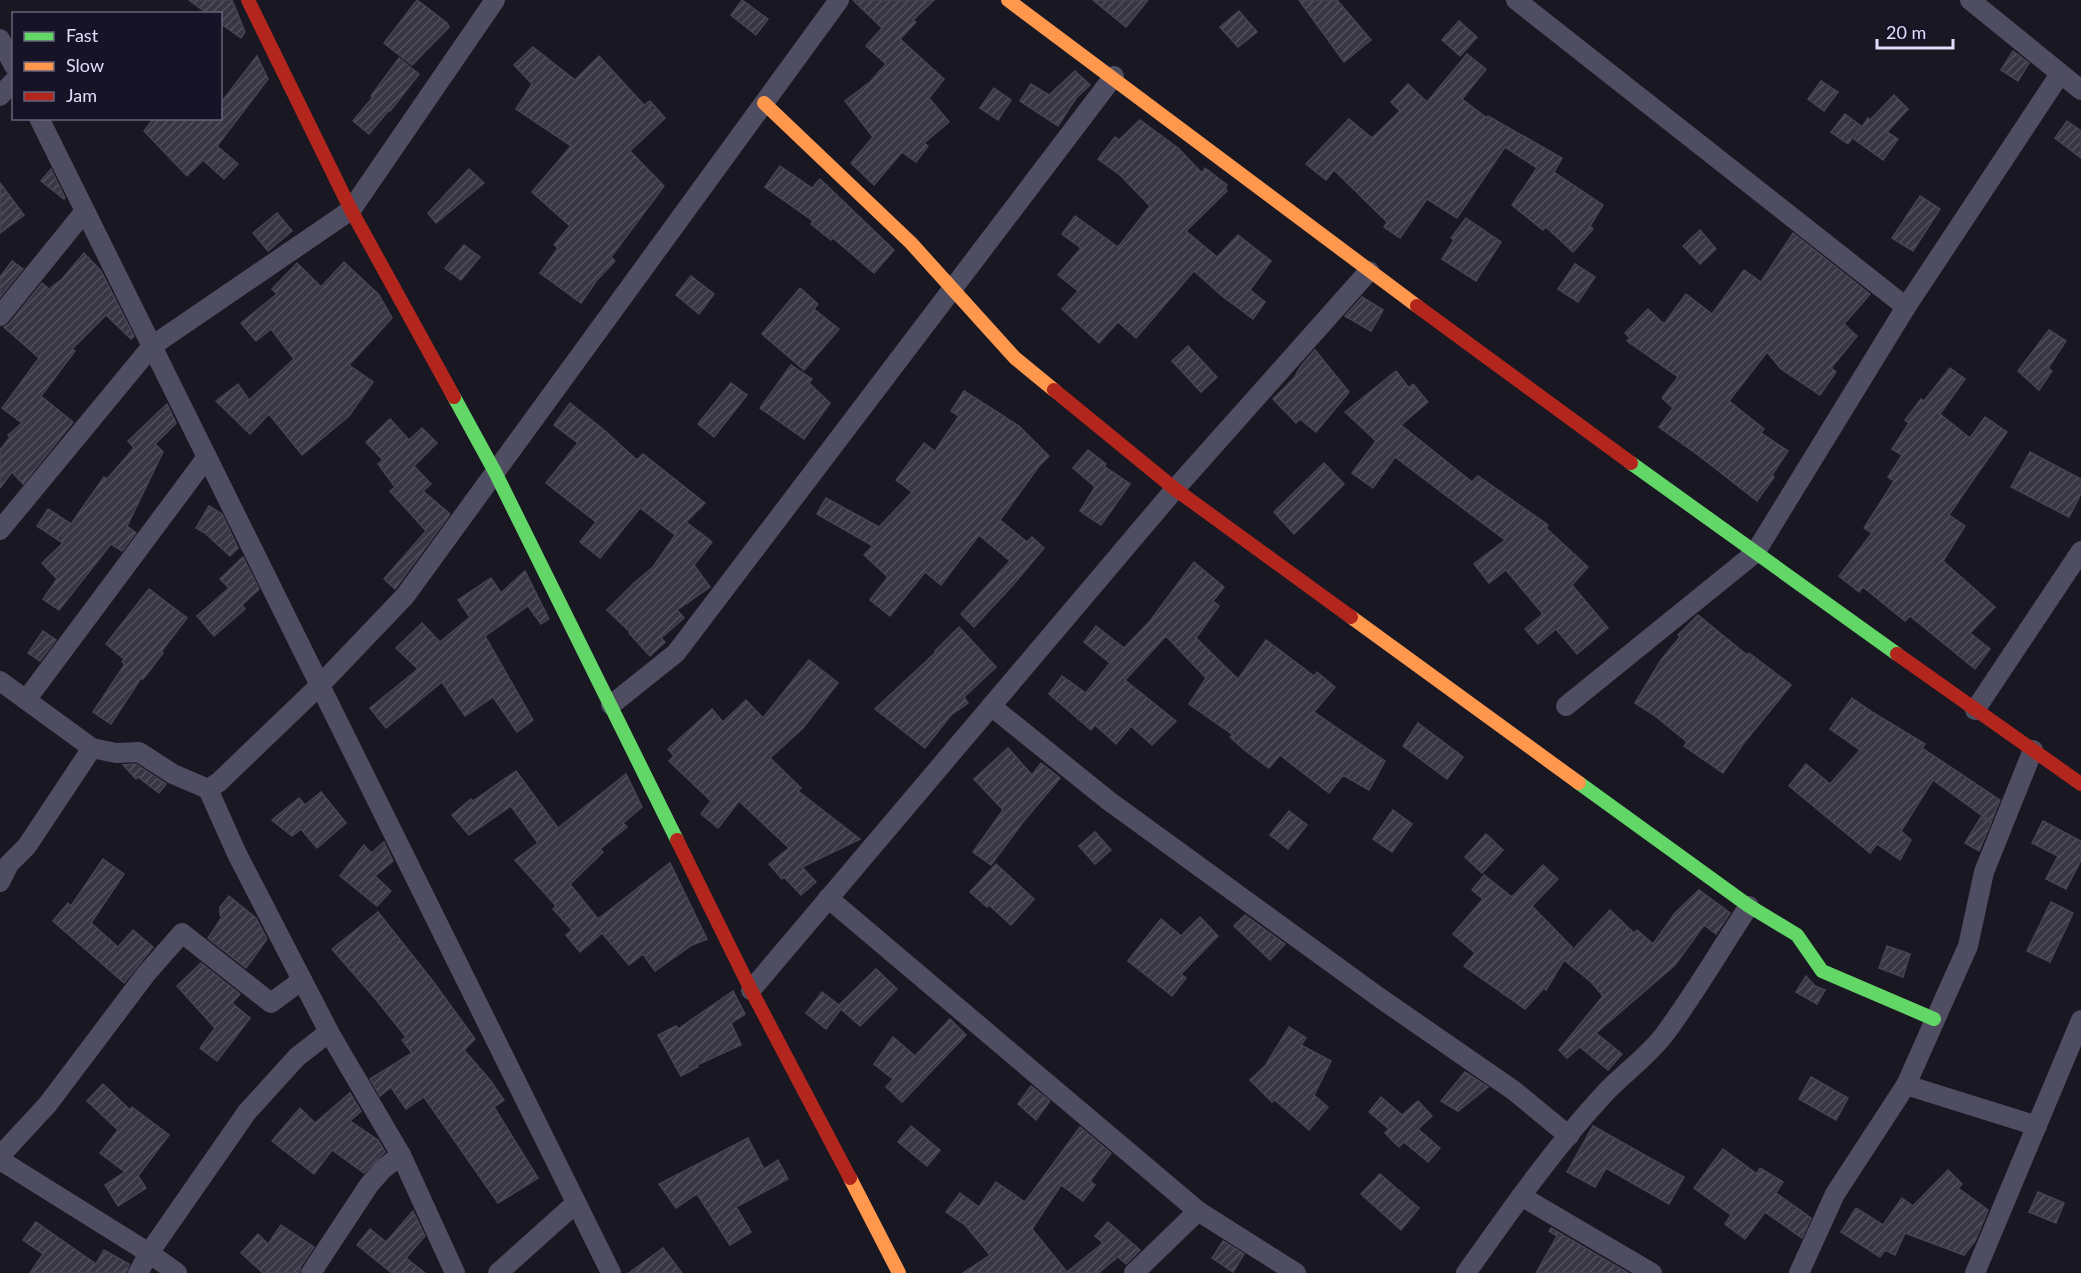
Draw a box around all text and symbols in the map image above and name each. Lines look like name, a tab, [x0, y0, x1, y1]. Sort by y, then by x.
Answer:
legend	[12, 12, 222, 120]
scale bar	[1877, 12, 1954, 50]
text: 20 m	[1886, 21, 1926, 43]
text: Fast	[66, 24, 99, 46]
text: Slow	[66, 54, 104, 76]
text: Jam	[66, 84, 97, 106]

